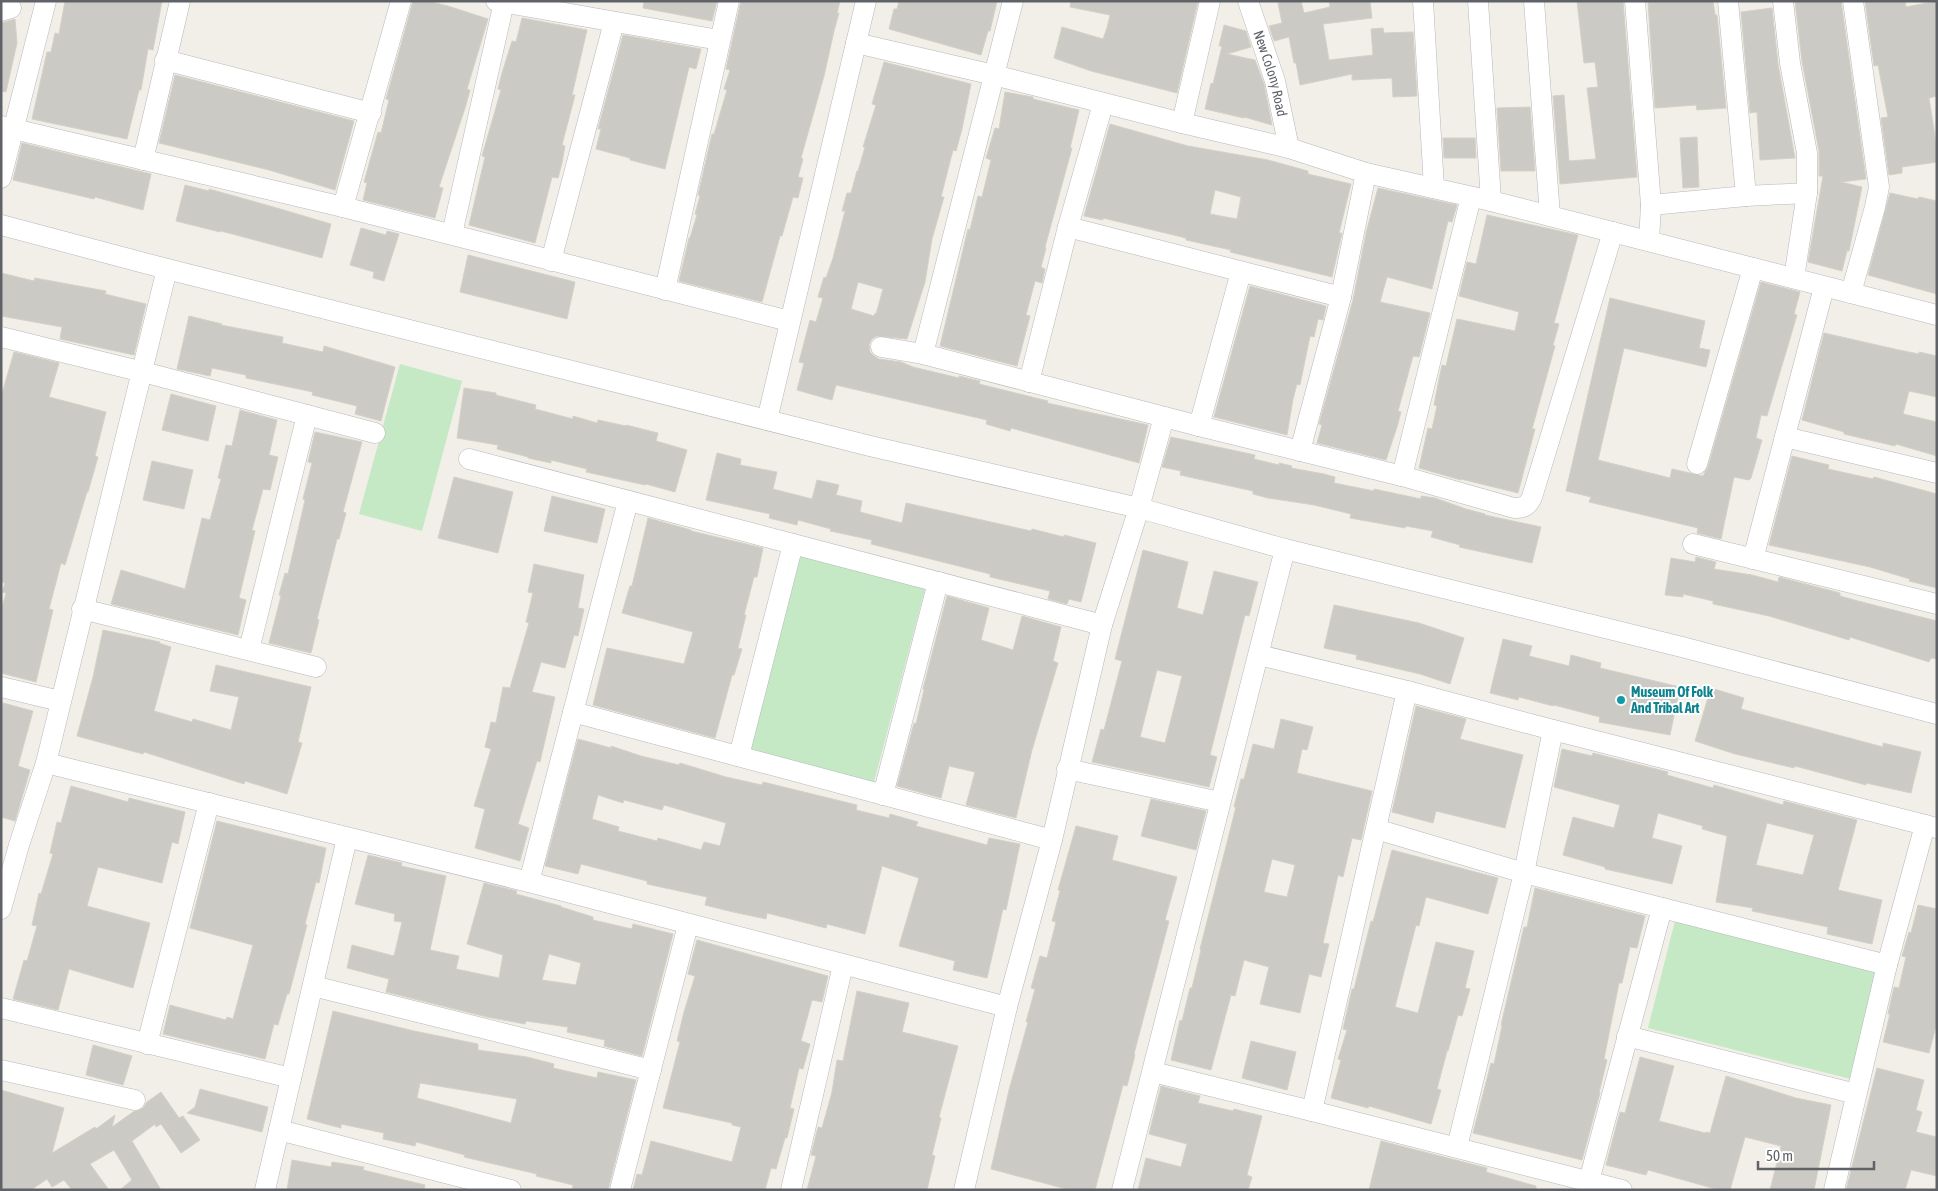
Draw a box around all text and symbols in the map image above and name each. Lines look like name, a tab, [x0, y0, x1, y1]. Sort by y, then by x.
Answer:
street label: New Colony Road	[1250, 28, 1290, 118]
place label: Museum Of Folk And Tribal Art	[1630, 684, 1714, 716]
marker: Museum Of Folk And Tribal Art	[1615, 694, 1627, 706]
scale bar	[1758, 1138, 1874, 1170]
text: 50 m	[1766, 1147, 1793, 1164]

